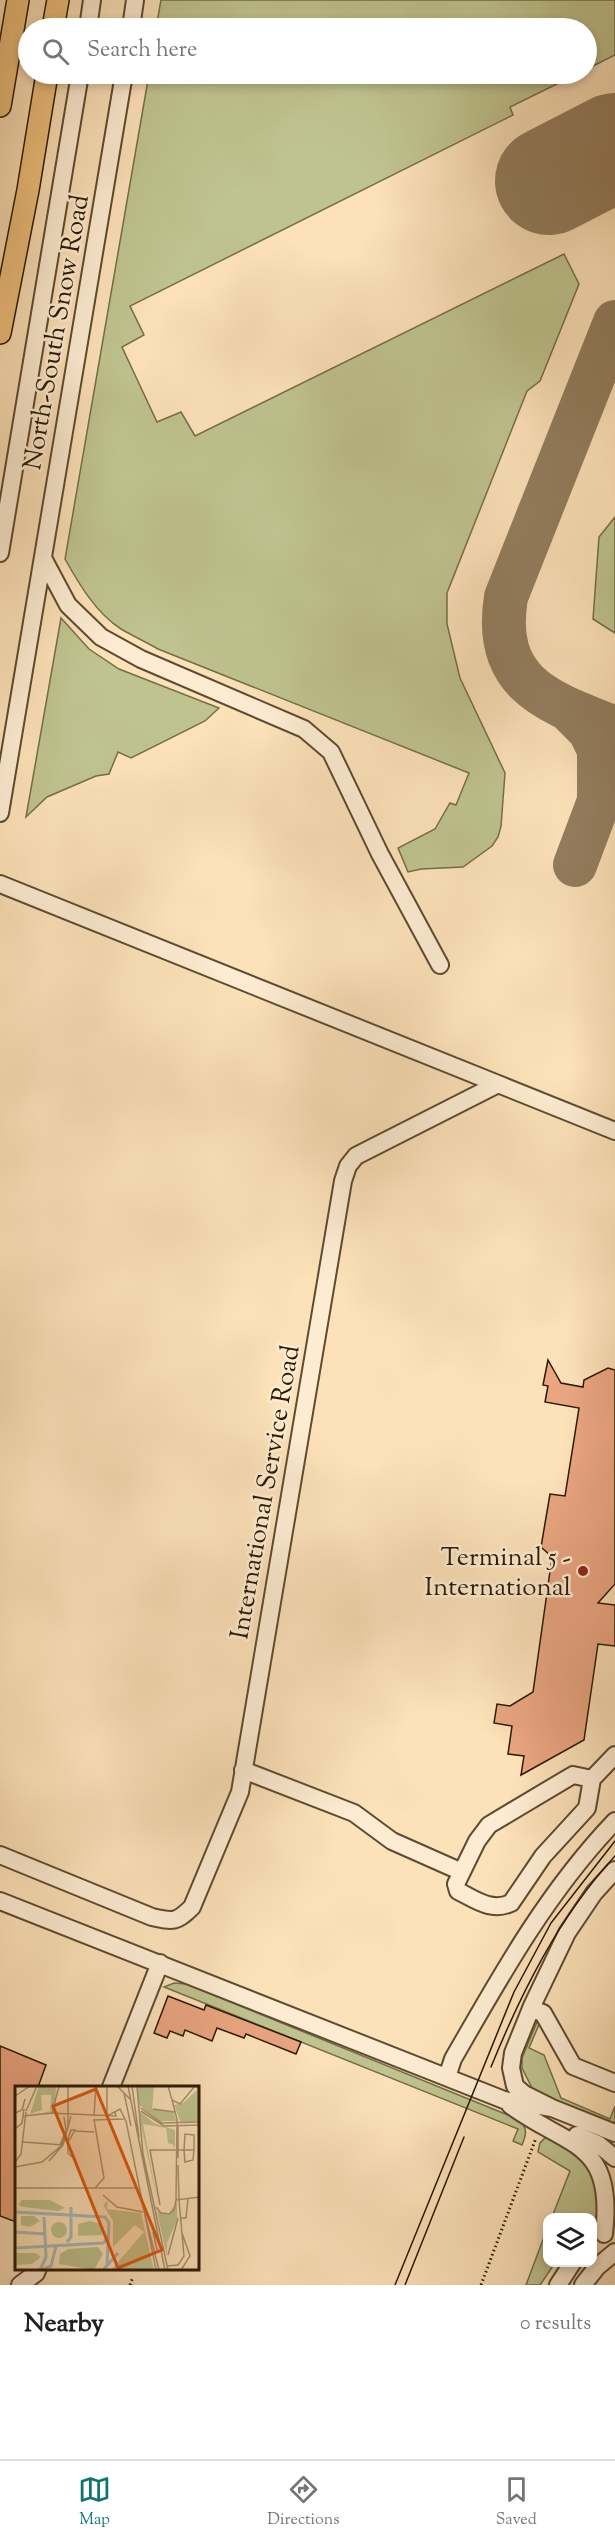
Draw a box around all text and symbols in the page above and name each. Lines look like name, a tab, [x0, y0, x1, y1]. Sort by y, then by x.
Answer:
search box	[18, 18, 597, 84]
icon: search	[39, 35, 72, 68]
text: Search here	[87, 35, 197, 67]
street label: North-South Snow Road	[15, 192, 100, 473]
street label: International Service Road	[222, 1342, 311, 1642]
place label: Terminal 5 - International	[425, 1540, 571, 1607]
marker: Terminal 5 - International	[576, 1564, 590, 1578]
inset map	[15, 2086, 200, 2270]
map controls	[543, 2213, 597, 2267]
button: layers	[543, 2213, 597, 2267]
text: Nearby	[24, 2306, 104, 2343]
text: 0 results	[520, 2310, 591, 2339]
tab: Map	[78, 2473, 111, 2532]
tab: Directions	[267, 2473, 340, 2532]
tab: Saved	[496, 2473, 537, 2532]

